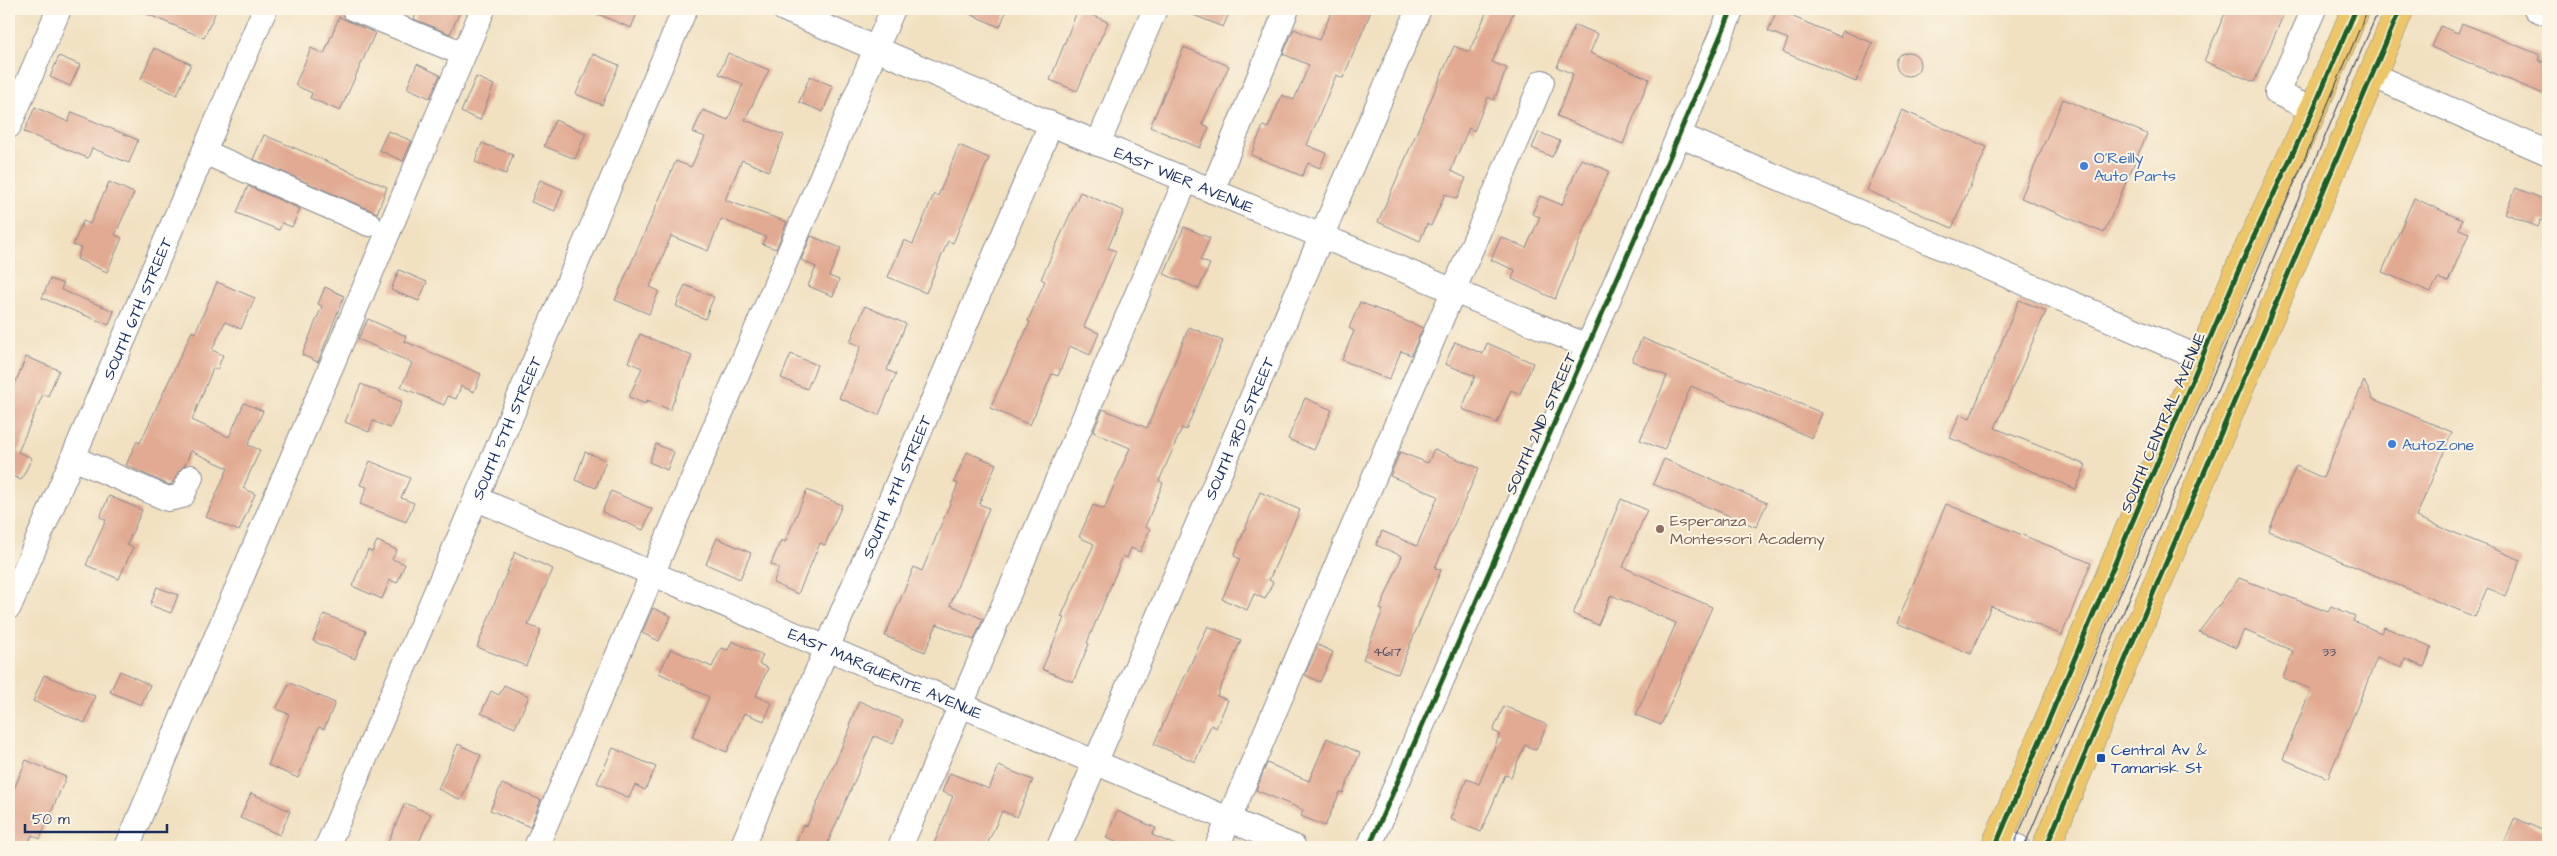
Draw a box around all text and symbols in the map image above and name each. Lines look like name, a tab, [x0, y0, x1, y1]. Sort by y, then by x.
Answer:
street label: EAST WIER AVENUE	[1111, 141, 1258, 219]
place label: O'Reilly Auto Parts	[2094, 147, 2176, 187]
marker: O'Reilly Auto Parts	[2078, 160, 2090, 172]
street label: SOUTH 6TH STREET	[98, 234, 178, 383]
street label: SOUTH CENTRAL AVENUE	[2115, 328, 2211, 516]
street label: SOUTH 2ND STREET	[1500, 349, 1582, 498]
street label: SOUTH 5TH STREET	[467, 353, 547, 503]
street label: SOUTH 3RD STREET	[1200, 354, 1280, 503]
street label: SOUTH 4TH STREET	[857, 412, 937, 562]
place label: AutoZone	[2402, 434, 2474, 456]
marker: AutoZone	[2386, 438, 2398, 450]
place label: Esperanza Montessori Academy	[1670, 510, 1825, 551]
marker: Esperanza Montessori Academy	[1654, 523, 1666, 535]
street label: EAST MARGUERITE AVENUE	[785, 623, 986, 725]
house number: 4617	[1373, 642, 1402, 662]
house number: 33	[2322, 642, 2336, 662]
place label: Central Av & Tamarisk St	[2111, 739, 2207, 779]
marker: Central Av & Tamarisk St	[2095, 752, 2107, 764]
scale bar	[25, 801, 168, 833]
text: 50 m	[32, 809, 70, 830]

